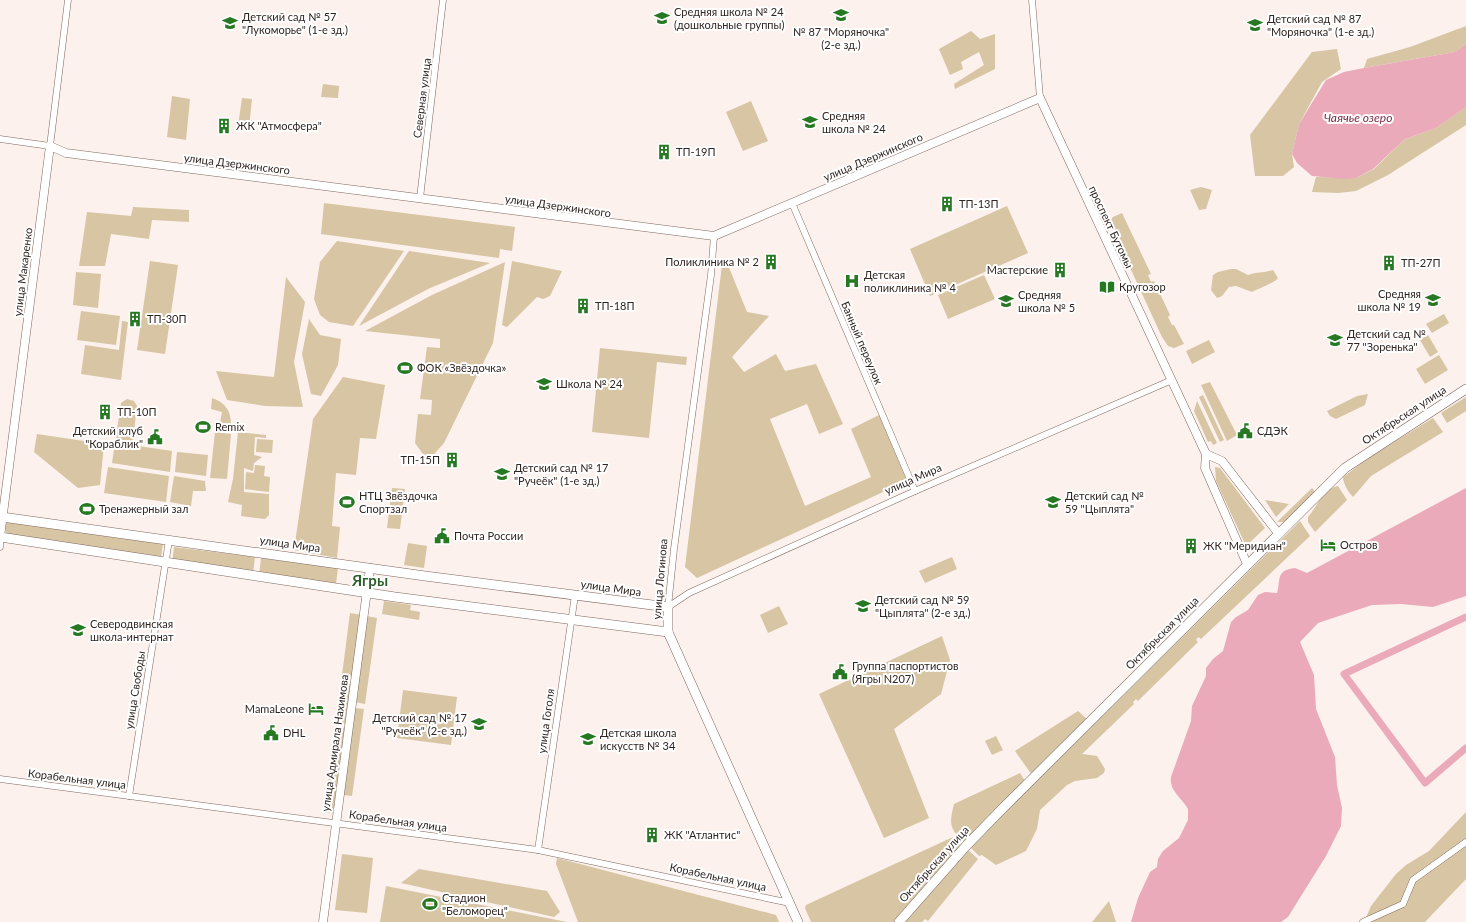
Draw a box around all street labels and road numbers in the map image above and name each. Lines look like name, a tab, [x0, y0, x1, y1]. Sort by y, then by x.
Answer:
street label: Северная улица	[410, 57, 433, 139]
street label: улица Дзержинского	[821, 130, 925, 183]
street label: улица Дзержинского	[183, 151, 291, 176]
street label: проспект Бутомы	[1087, 184, 1136, 270]
street label: улица Дзержинского	[504, 192, 612, 219]
street label: улица Макаренко	[11, 227, 34, 317]
street label: Банный переулок	[839, 299, 886, 387]
street label: Октябрьская улица	[1359, 383, 1448, 447]
street label: улица Мира	[882, 460, 943, 497]
street label: улица Мира	[259, 533, 321, 554]
street label: улица Логинова	[649, 538, 670, 620]
street label: улица Мира	[580, 577, 642, 598]
street label: Октябрьская улица	[1123, 594, 1201, 672]
street label: улица Свободы	[122, 650, 147, 730]
street label: улица Адмирала Нахимова	[318, 674, 351, 812]
street label: улица Гоголя	[535, 688, 556, 754]
street label: Корабельная улица	[27, 766, 127, 791]
street label: Корабельная улица	[348, 807, 448, 834]
street label: Октябрьская улица	[896, 823, 971, 904]
street label: Корабельная улица	[668, 860, 768, 893]

